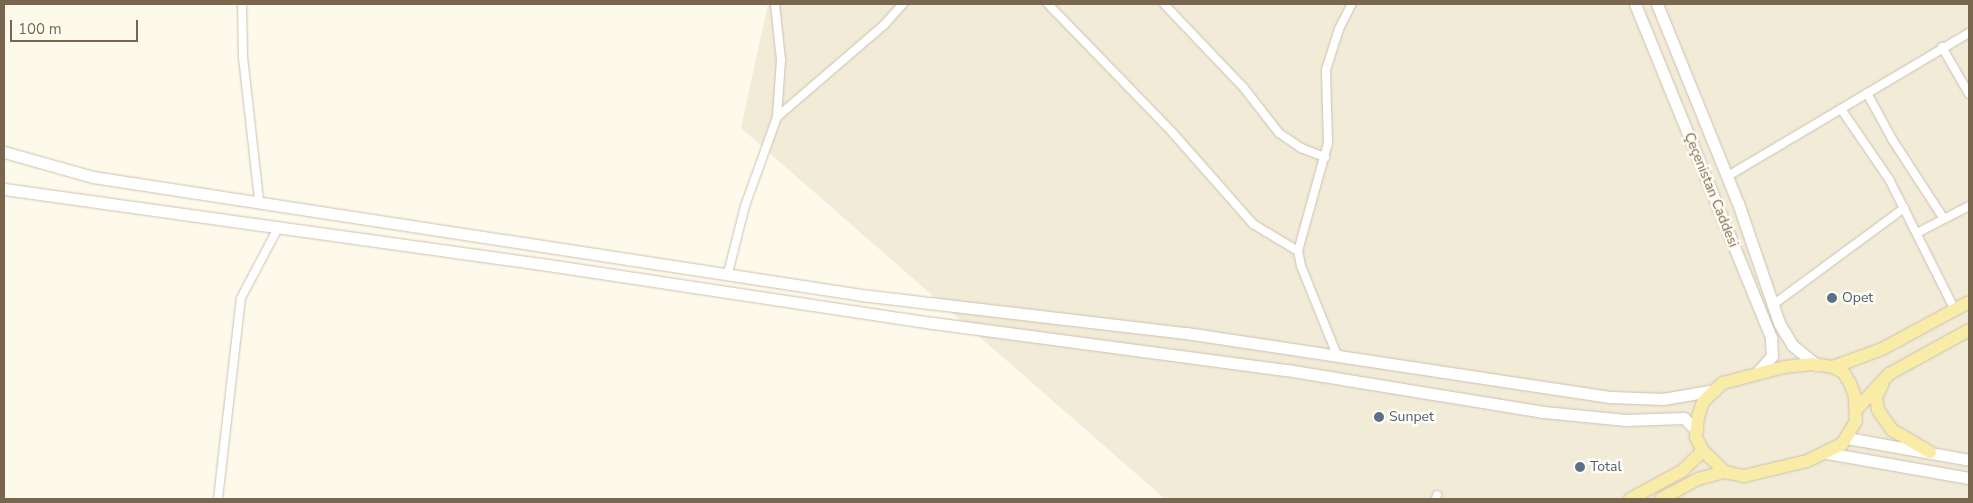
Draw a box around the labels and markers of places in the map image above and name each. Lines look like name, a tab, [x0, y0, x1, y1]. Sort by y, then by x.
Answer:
place label: Opet	[1842, 290, 1873, 306]
marker: Opet	[1826, 292, 1838, 304]
place label: Sunpet	[1389, 409, 1434, 425]
marker: Sunpet	[1373, 411, 1385, 423]
place label: Total	[1590, 459, 1622, 475]
marker: Total	[1574, 461, 1586, 473]

